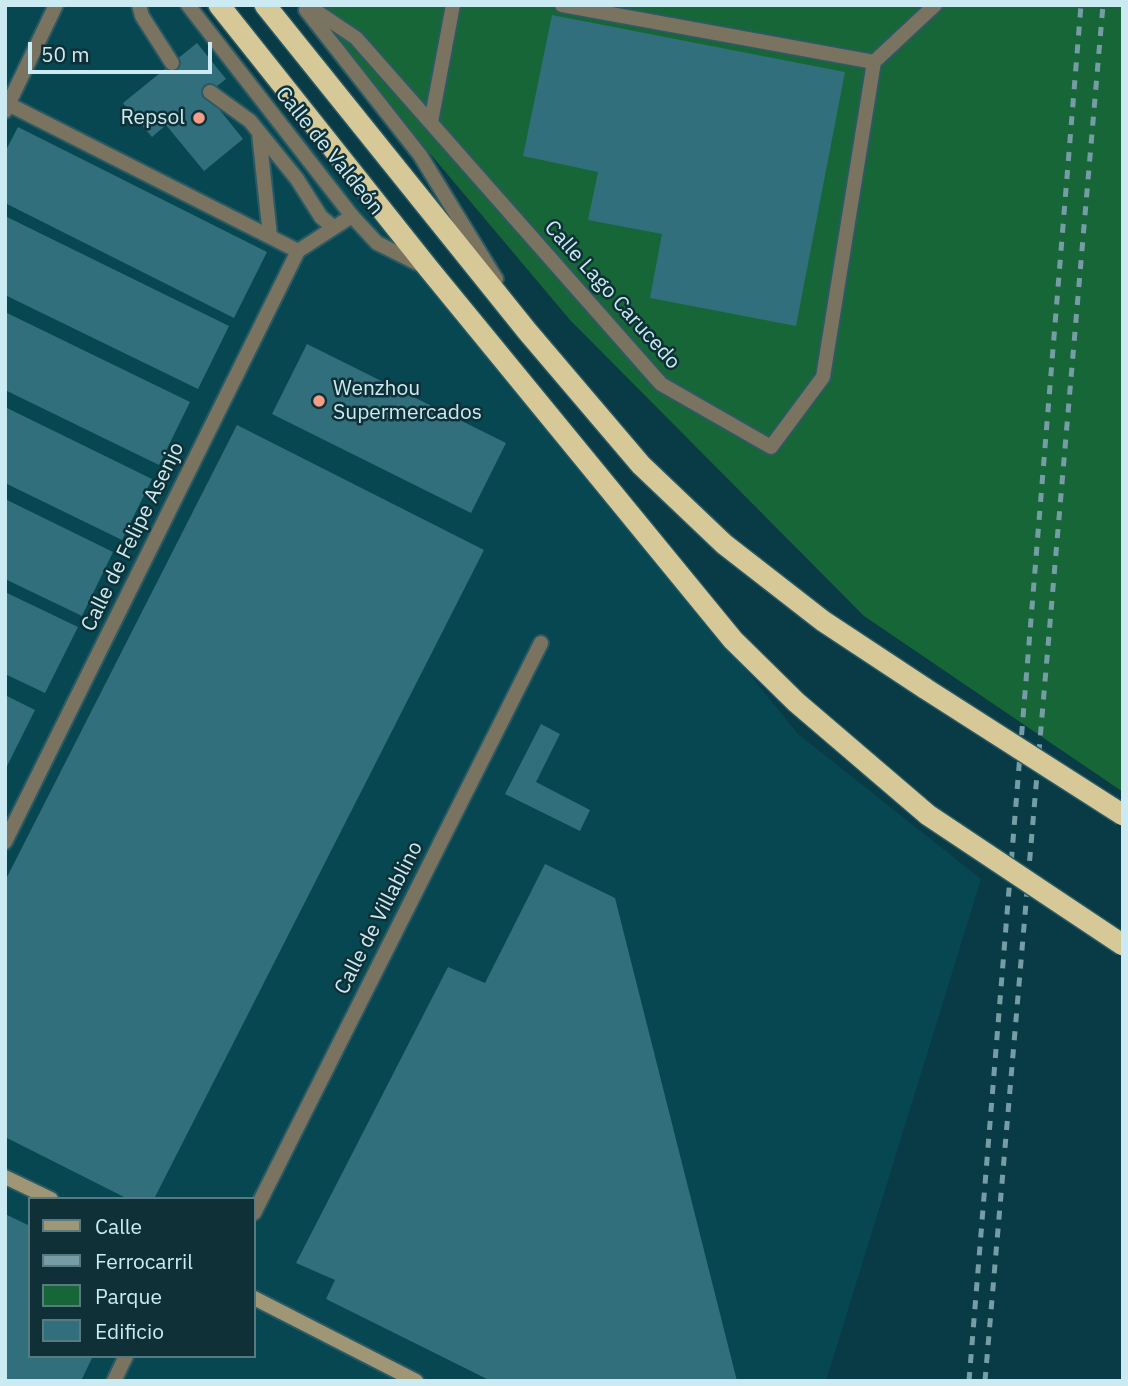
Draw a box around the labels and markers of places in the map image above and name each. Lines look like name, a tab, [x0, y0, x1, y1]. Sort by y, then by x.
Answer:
place label: Repsol	[120, 105, 185, 131]
marker: Repsol	[191, 110, 207, 126]
place label: Wenzhou Supermercados	[333, 376, 482, 426]
marker: Wenzhou Supermercados	[311, 393, 327, 409]

